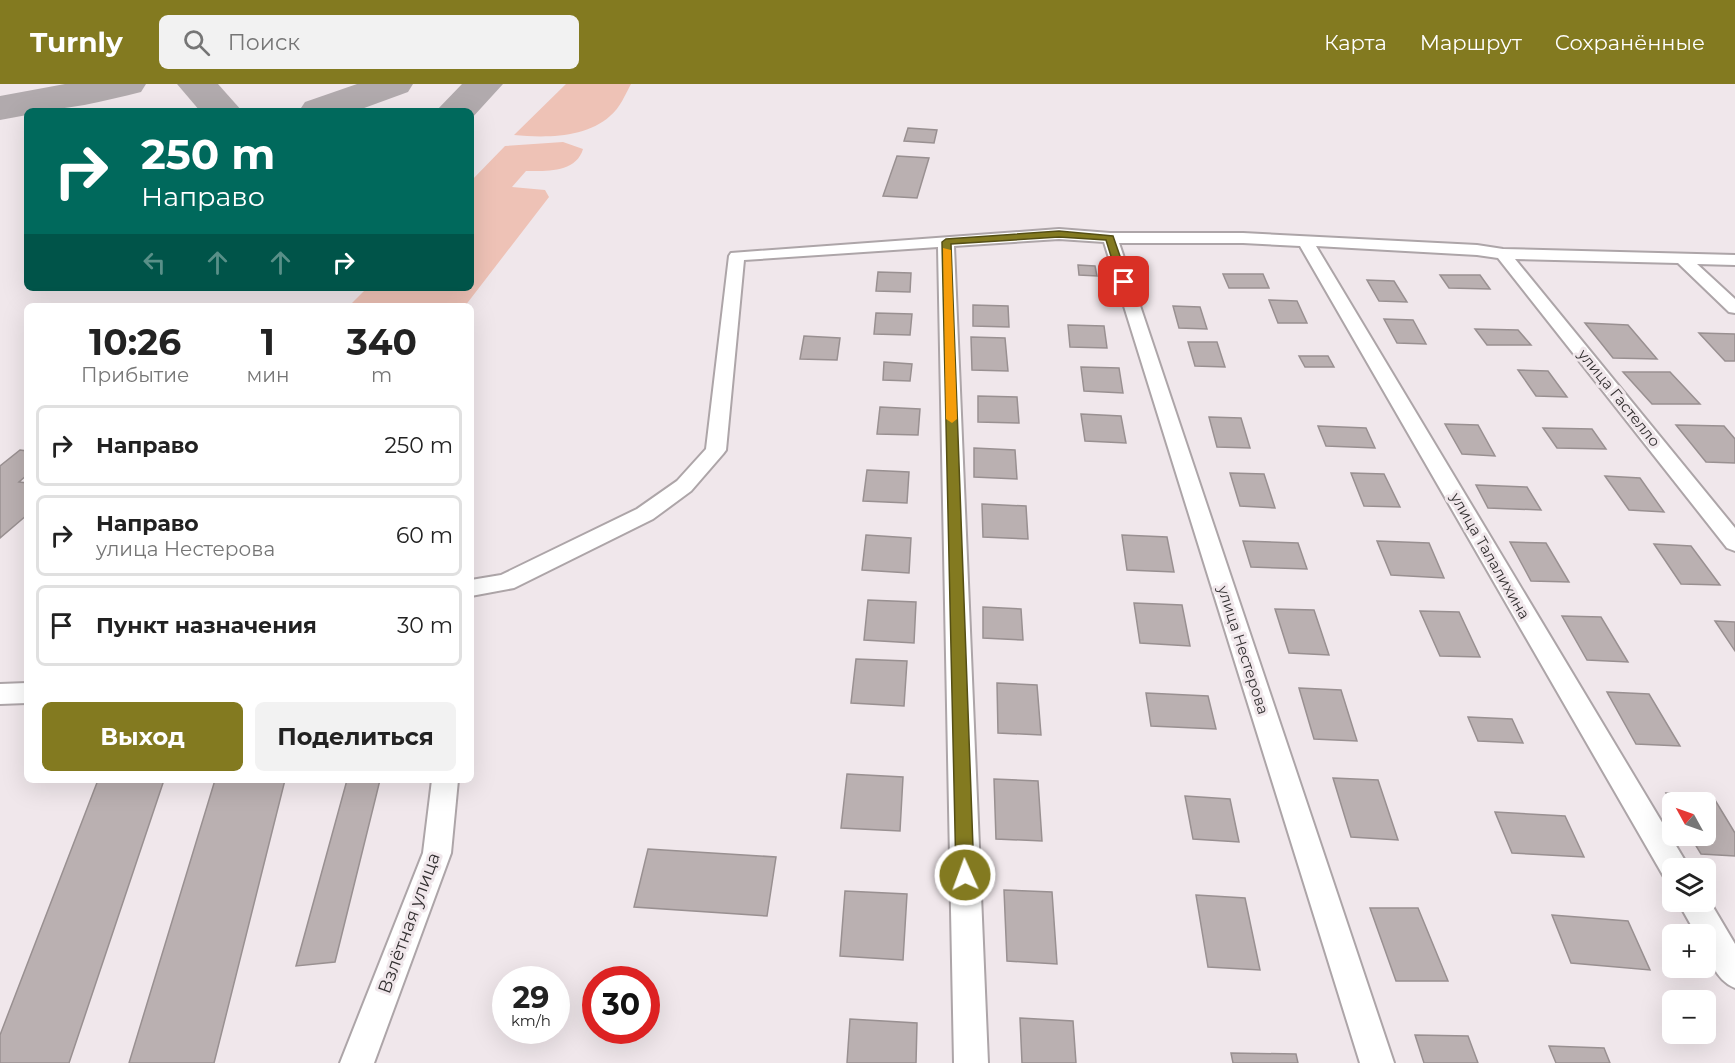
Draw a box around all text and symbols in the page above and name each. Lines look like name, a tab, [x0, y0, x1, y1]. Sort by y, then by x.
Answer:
search box	[159, 15, 579, 69]
text: Turnly	[30, 25, 123, 59]
icon: search	[180, 26, 213, 59]
text: Поиск	[228, 29, 300, 56]
text: Карта	[1324, 30, 1387, 55]
text: Маршрут	[1420, 30, 1522, 55]
text: Сохранённые	[1555, 30, 1705, 55]
text: 250 m	[141, 128, 275, 180]
icon: right	[42, 132, 120, 210]
text: Направо	[141, 180, 265, 213]
icon: left	[138, 246, 171, 279]
icon: ahead	[201, 246, 234, 279]
icon: ahead	[264, 246, 297, 279]
icon: right	[327, 246, 360, 279]
pin	[1098, 256, 1149, 307]
icon: arrive	[1107, 265, 1140, 298]
text: 10:26	[89, 320, 181, 364]
text: 1	[261, 320, 275, 364]
text: 340	[346, 320, 417, 364]
street label: улица Гастелло	[1574, 344, 1665, 450]
text: Прибытие	[81, 363, 189, 387]
text: мин	[246, 363, 289, 387]
text: m	[371, 363, 392, 387]
icon: right	[45, 429, 78, 462]
text: Направо	[96, 432, 199, 459]
text: 250 m	[384, 432, 453, 459]
street label: улица Талалихина	[1446, 488, 1534, 622]
text: Направо	[96, 510, 199, 537]
icon: right	[45, 519, 78, 552]
text: 60 m	[396, 522, 453, 549]
text: улица Нестерова	[96, 537, 275, 561]
street label: улица Нестерова	[1213, 582, 1273, 717]
icon: arrive	[45, 609, 78, 642]
text: Пункт назначения	[96, 612, 317, 639]
text: 30 m	[397, 612, 453, 639]
button: Выход	[42, 702, 243, 771]
button: Поделиться	[255, 702, 456, 771]
north arrow	[1662, 792, 1716, 846]
map controls	[1662, 792, 1716, 1044]
position arrow	[933, 843, 997, 907]
street label: Взлётная улица	[373, 850, 445, 996]
button: layers	[1662, 858, 1716, 912]
button: +	[1662, 924, 1716, 978]
speed limit sign: 30	[582, 966, 660, 1044]
text: 29	[513, 979, 549, 1016]
button: −	[1662, 990, 1716, 1044]
text: km/h	[511, 1011, 551, 1030]

